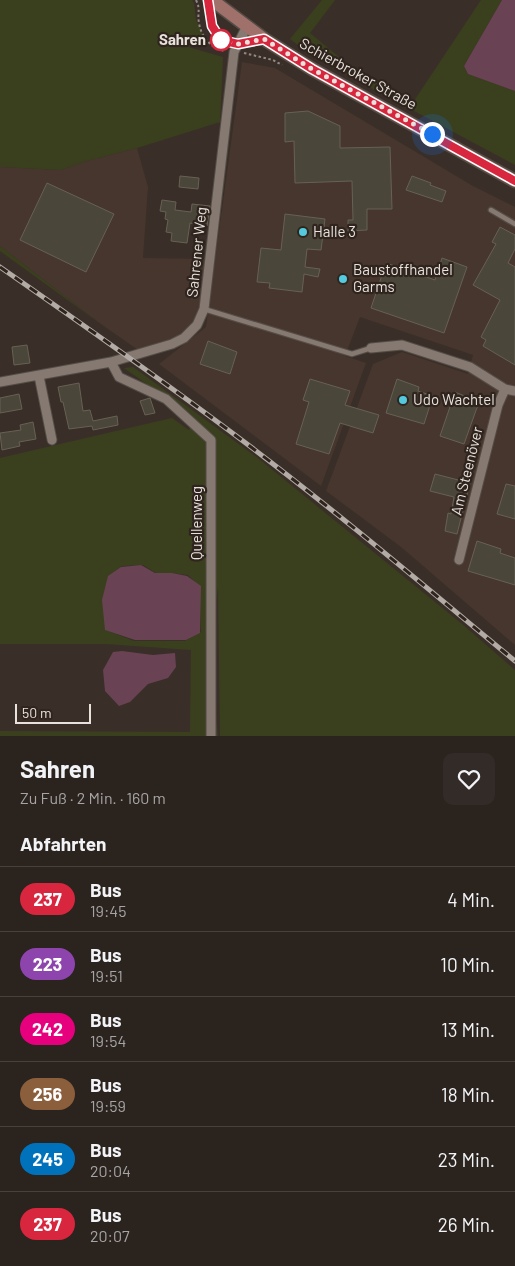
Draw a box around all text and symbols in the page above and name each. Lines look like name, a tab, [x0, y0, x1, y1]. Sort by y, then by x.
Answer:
marker: Sahren	[210, 29, 232, 51]
place label: Sahren	[159, 30, 206, 48]
street label: Schierbroker Straße	[297, 33, 420, 113]
your location	[420, 122, 445, 147]
street label: Sahrener Weg	[182, 206, 210, 298]
place label: Halle 3	[313, 222, 356, 240]
marker: Halle 3	[297, 226, 309, 238]
place label: Baustoffhandel Garms	[353, 260, 453, 295]
marker: Baustoffhandel Garms	[337, 273, 349, 285]
place label: Udo Wachtel	[413, 390, 495, 408]
marker: Udo Wachtel	[397, 394, 409, 406]
street label: Am Steenöver	[446, 424, 486, 517]
street label: Quellenweg	[187, 486, 205, 560]
scale bar	[15, 701, 91, 724]
text: 50 m	[22, 704, 51, 721]
button: heart	[443, 753, 495, 805]
text: Sahren	[20, 754, 95, 783]
text: Zu Fuß · 2 Min. · 160 m	[20, 788, 166, 807]
text: Abfahrten	[20, 832, 106, 855]
text: Bus	[90, 878, 122, 901]
text: 237	[33, 888, 62, 910]
text: 4 Min.	[447, 888, 495, 911]
text: 19:45	[90, 901, 126, 920]
text: Bus	[90, 943, 122, 966]
text: 223	[33, 953, 62, 975]
text: 10 Min.	[440, 953, 495, 976]
text: 19:51	[90, 966, 123, 985]
text: Bus	[90, 1008, 122, 1031]
text: 242	[32, 1018, 63, 1040]
text: 13 Min.	[441, 1018, 495, 1041]
text: 19:54	[90, 1031, 126, 1050]
text: Bus	[90, 1073, 122, 1096]
text: 256	[33, 1083, 62, 1105]
text: 18 Min.	[441, 1083, 495, 1106]
text: 19:59	[90, 1096, 126, 1115]
text: Bus	[90, 1138, 122, 1161]
text: 245	[32, 1148, 63, 1170]
text: 23 Min.	[438, 1148, 495, 1171]
text: 20:04	[90, 1161, 131, 1180]
text: Bus	[90, 1203, 122, 1226]
text: 237	[33, 1213, 62, 1235]
text: 26 Min.	[438, 1213, 495, 1236]
text: 20:07	[90, 1226, 130, 1245]

